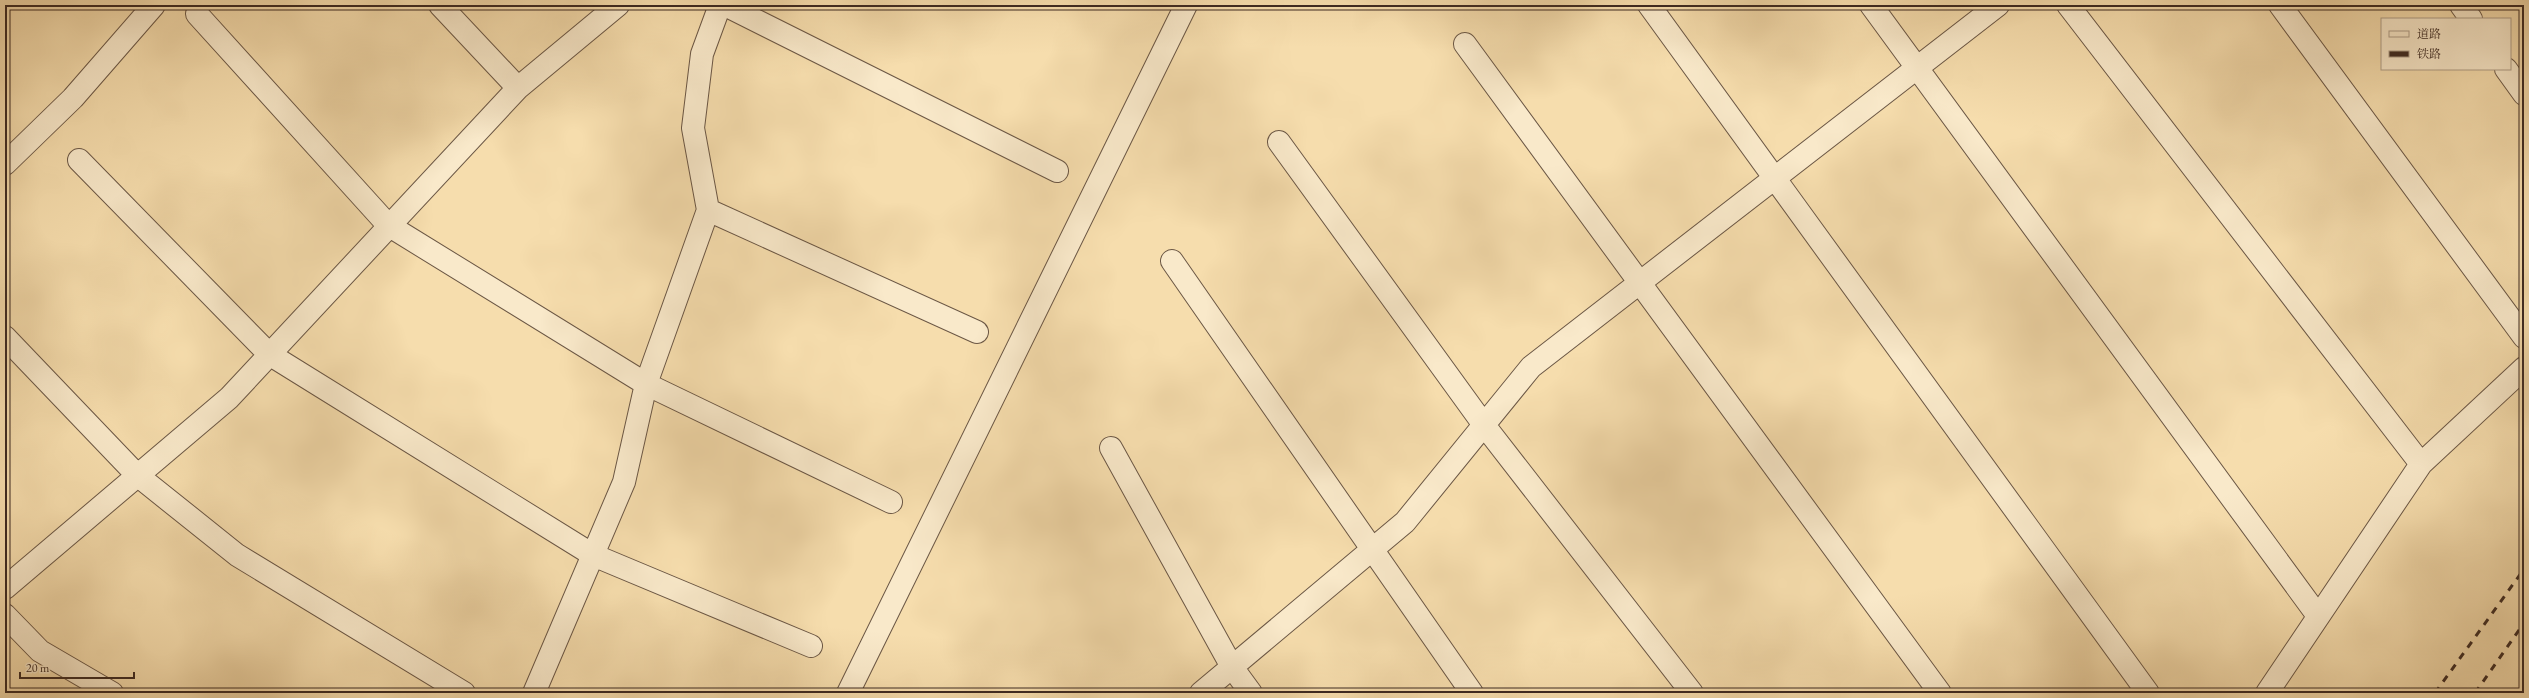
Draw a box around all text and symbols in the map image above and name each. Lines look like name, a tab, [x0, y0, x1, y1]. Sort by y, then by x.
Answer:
legend	[2381, 18, 2511, 70]
text: 道路	[2417, 26, 2441, 42]
text: 铁路	[2417, 46, 2441, 62]
scale bar	[20, 654, 134, 680]
text: 20 m	[26, 660, 50, 676]

